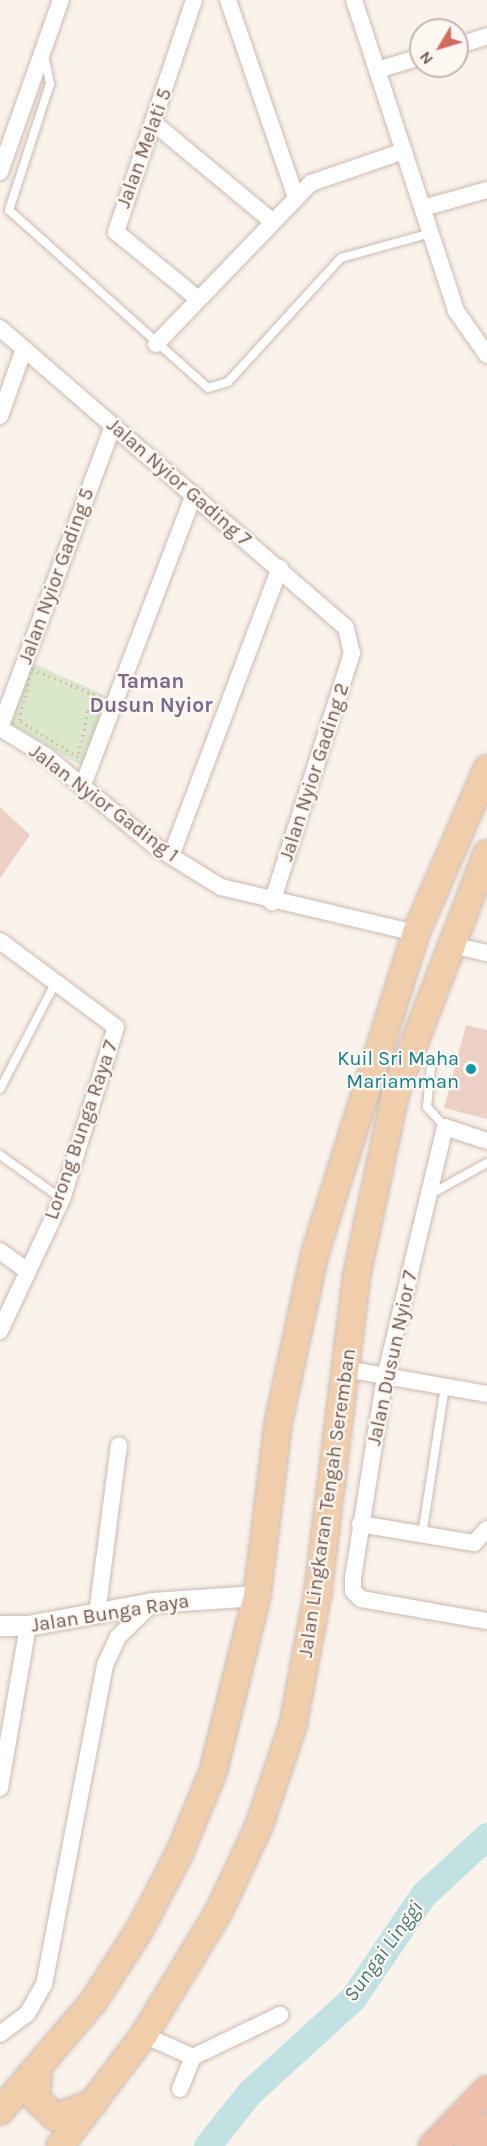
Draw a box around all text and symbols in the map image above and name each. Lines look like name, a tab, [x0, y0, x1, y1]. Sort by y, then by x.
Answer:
north arrow	[409, 18, 469, 78]
text: N	[415, 48, 437, 69]
street label: Jalan Melati 5	[111, 85, 177, 211]
street label: Jalan Nyior Gading 7	[102, 413, 256, 551]
street label: Jalan Nyior Gading 5	[13, 485, 99, 667]
district label: Taman Dusun Nyior	[90, 668, 212, 718]
street label: Jalan Nyior Gading 2	[274, 680, 354, 864]
street label: Jalan Nyior Gading 1	[25, 739, 183, 867]
street label: Lorong Bunga Raya 7	[39, 1037, 123, 1223]
place label: Kuil Sri Maha Mariamman	[337, 1046, 459, 1093]
marker: Kuil Sri Maha Mariamman	[464, 1062, 478, 1076]
street label: Jalan Dusun Nyior 7	[362, 1268, 422, 1448]
street label: Jalan Lingkaran Tengah Seremban	[293, 1347, 361, 1659]
street label: Jalan Bunga Raya	[29, 1589, 191, 1637]
water label: Sungai Linggi	[338, 1896, 428, 2006]

